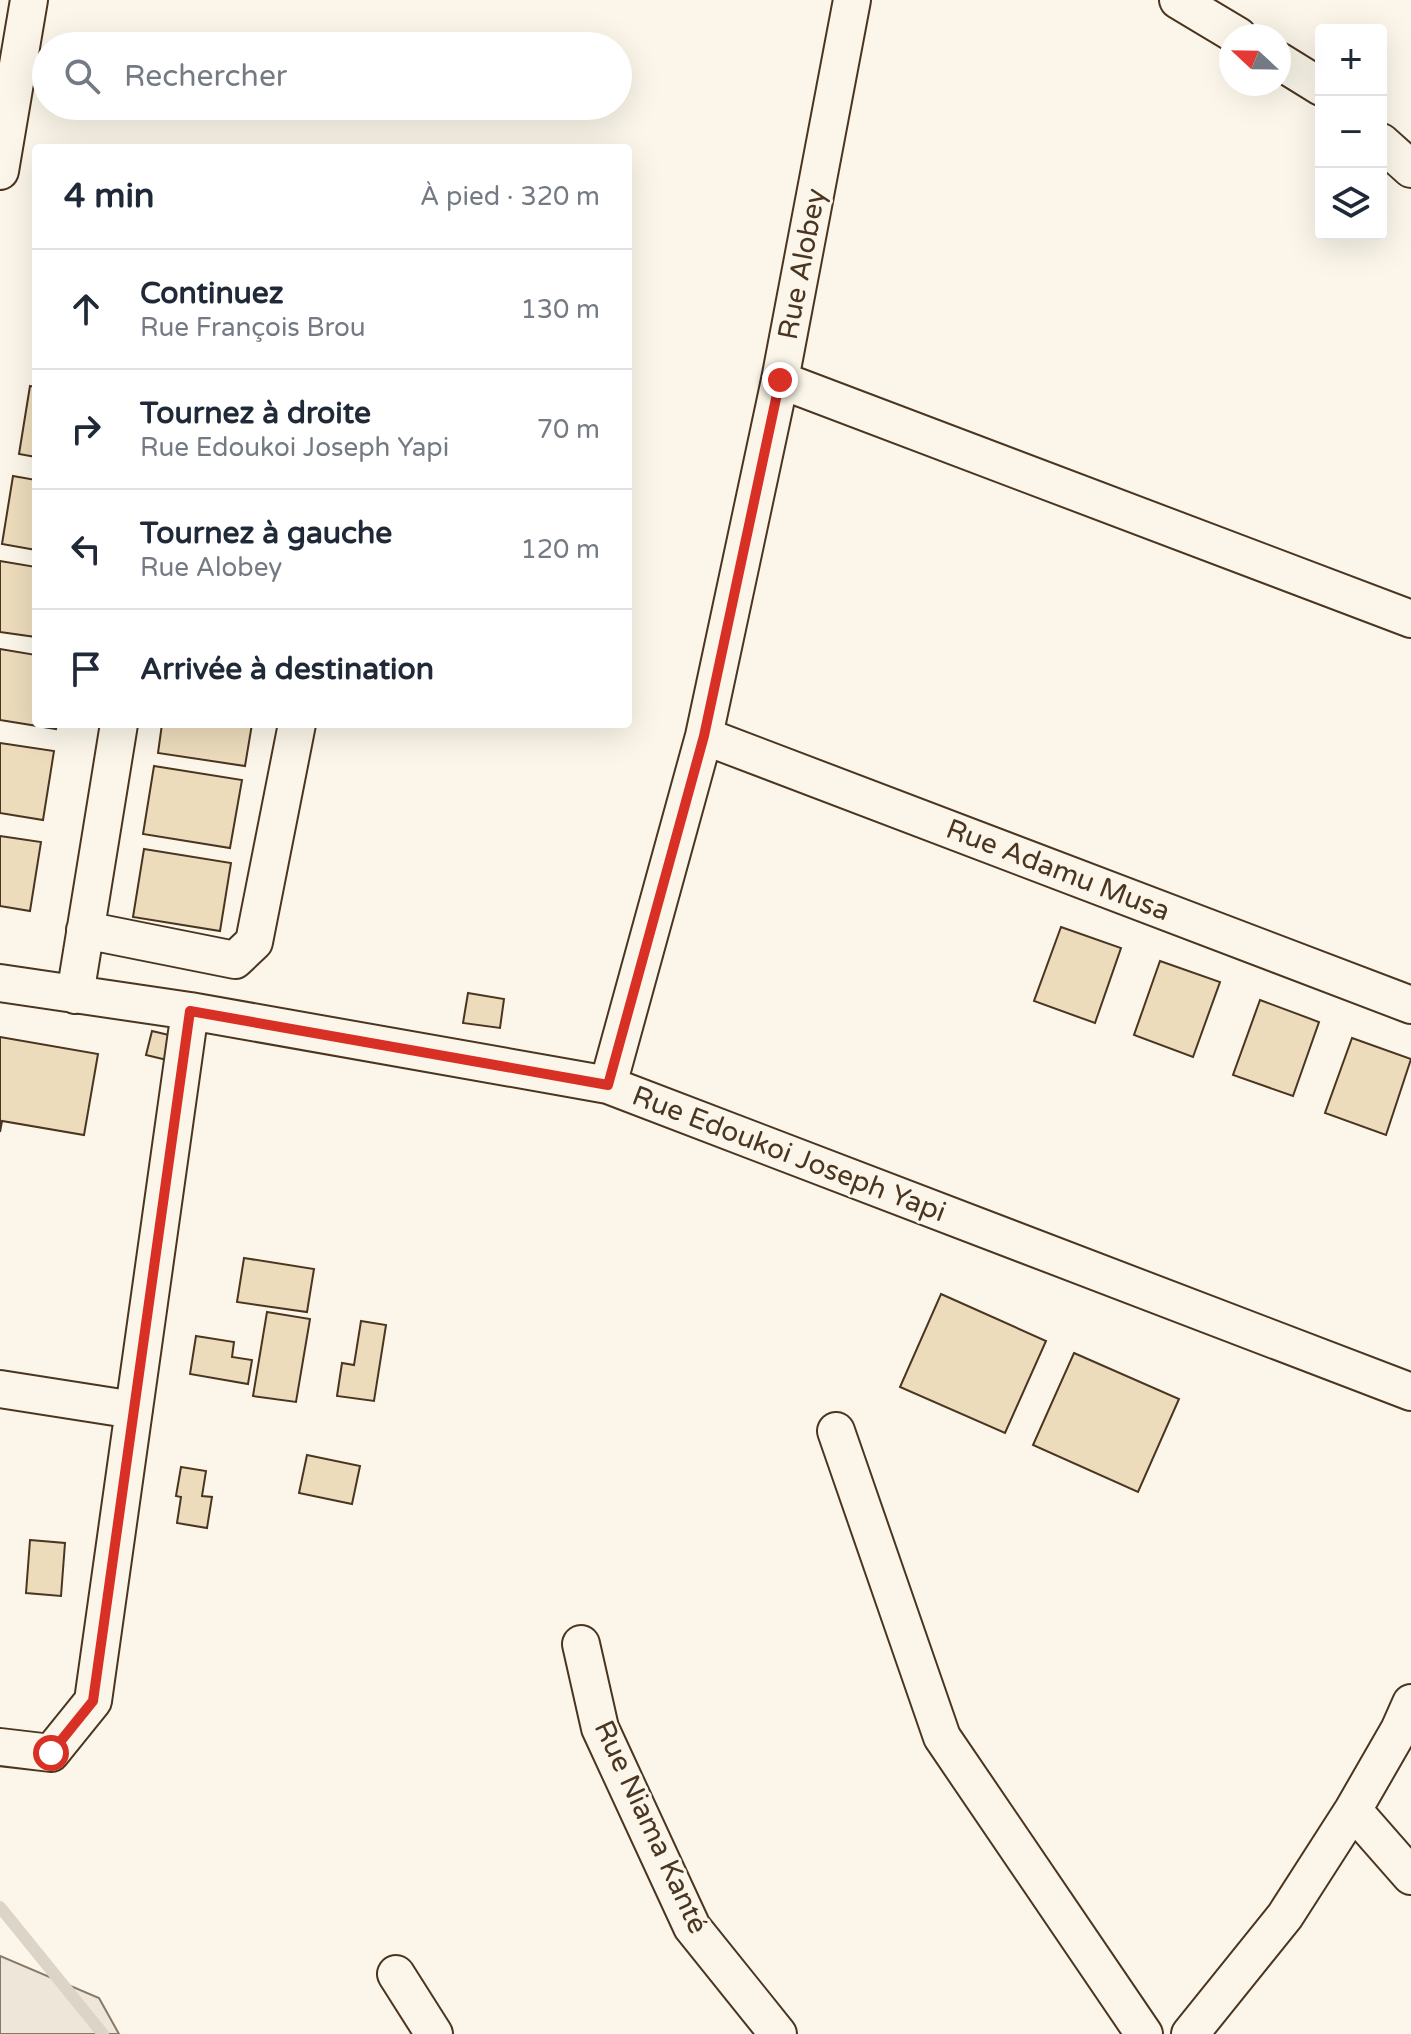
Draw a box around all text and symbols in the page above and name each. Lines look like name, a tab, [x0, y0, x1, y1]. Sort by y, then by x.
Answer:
north arrow	[1219, 24, 1291, 96]
map controls	[1315, 24, 1387, 240]
button: +	[1315, 24, 1387, 96]
search box	[32, 32, 632, 120]
icon: search	[60, 54, 104, 98]
text: Rechercher	[124, 58, 287, 95]
button: −	[1315, 96, 1387, 168]
button: layers	[1315, 168, 1387, 240]
text: 4 min	[64, 176, 155, 217]
text: À pied · 320 m	[420, 181, 600, 212]
street label: Rue Alobey	[771, 186, 833, 342]
text: Continuez	[140, 275, 284, 312]
icon: ahead	[64, 287, 108, 331]
text: 130 m	[520, 294, 600, 325]
text: Rue François Brou	[140, 312, 366, 343]
route end	[762, 362, 798, 398]
text: Tournez à droite	[140, 395, 371, 432]
icon: right	[64, 407, 108, 451]
text: 70 m	[537, 414, 600, 445]
text: Rue Edoukoi Joseph Yapi	[140, 432, 449, 463]
text: Tournez à gauche	[140, 515, 392, 552]
icon: left	[64, 527, 108, 571]
text: 120 m	[520, 534, 600, 565]
text: Rue Alobey	[140, 552, 282, 583]
icon: arrive	[64, 647, 108, 691]
text: Arrivée à destination	[140, 651, 434, 688]
street label: Rue Adamu Musa	[941, 812, 1175, 928]
street label: Rue Edoukoi Joseph Yapi	[627, 1078, 951, 1230]
street label: Rue Niama Kanté	[587, 1715, 715, 1939]
route start	[33, 1735, 69, 1771]

